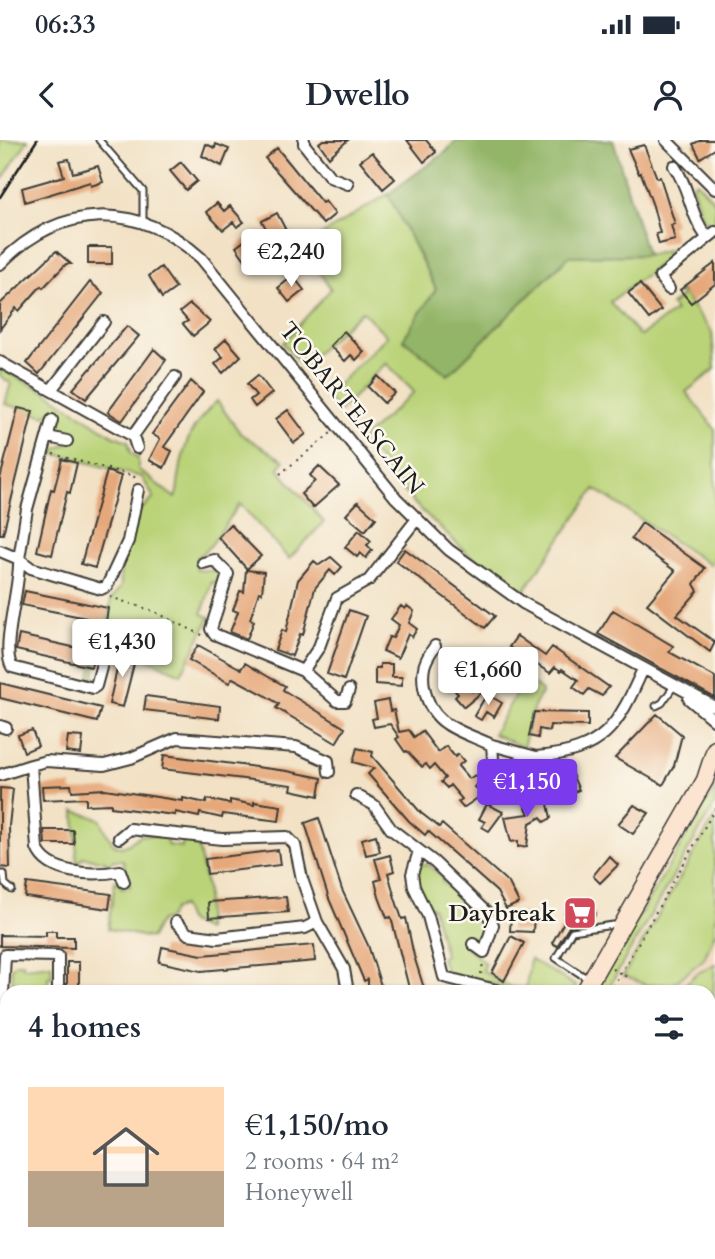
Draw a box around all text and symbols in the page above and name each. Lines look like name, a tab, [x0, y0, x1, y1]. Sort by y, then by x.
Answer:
text: 06:33	[35, 7, 96, 42]
text: Dwello	[305, 73, 410, 117]
icon: back	[28, 76, 66, 114]
icon: person	[649, 76, 687, 114]
pin: €2,240	[234, 230, 348, 289]
text: €2,240	[257, 236, 325, 267]
street label: TOBARTEASCAIN	[271, 315, 432, 502]
pin: €1,430	[65, 620, 179, 679]
text: €1,430	[88, 626, 156, 657]
pin: €1,660	[431, 648, 545, 707]
text: €1,660	[454, 654, 522, 685]
pin: €1,150	[470, 760, 584, 819]
text: €1,150	[493, 766, 561, 797]
supermarket icon: Daybreak	[561, 894, 599, 932]
place label: Daybreak	[448, 897, 556, 930]
text: 4 homes	[28, 1007, 141, 1048]
icon: filters	[650, 1008, 688, 1046]
text: €1,150/mo	[245, 1105, 389, 1146]
icon: home	[84, 1115, 168, 1199]
text: 2 rooms · 64 m²	[245, 1146, 398, 1177]
text: Honeywell	[245, 1177, 353, 1208]

